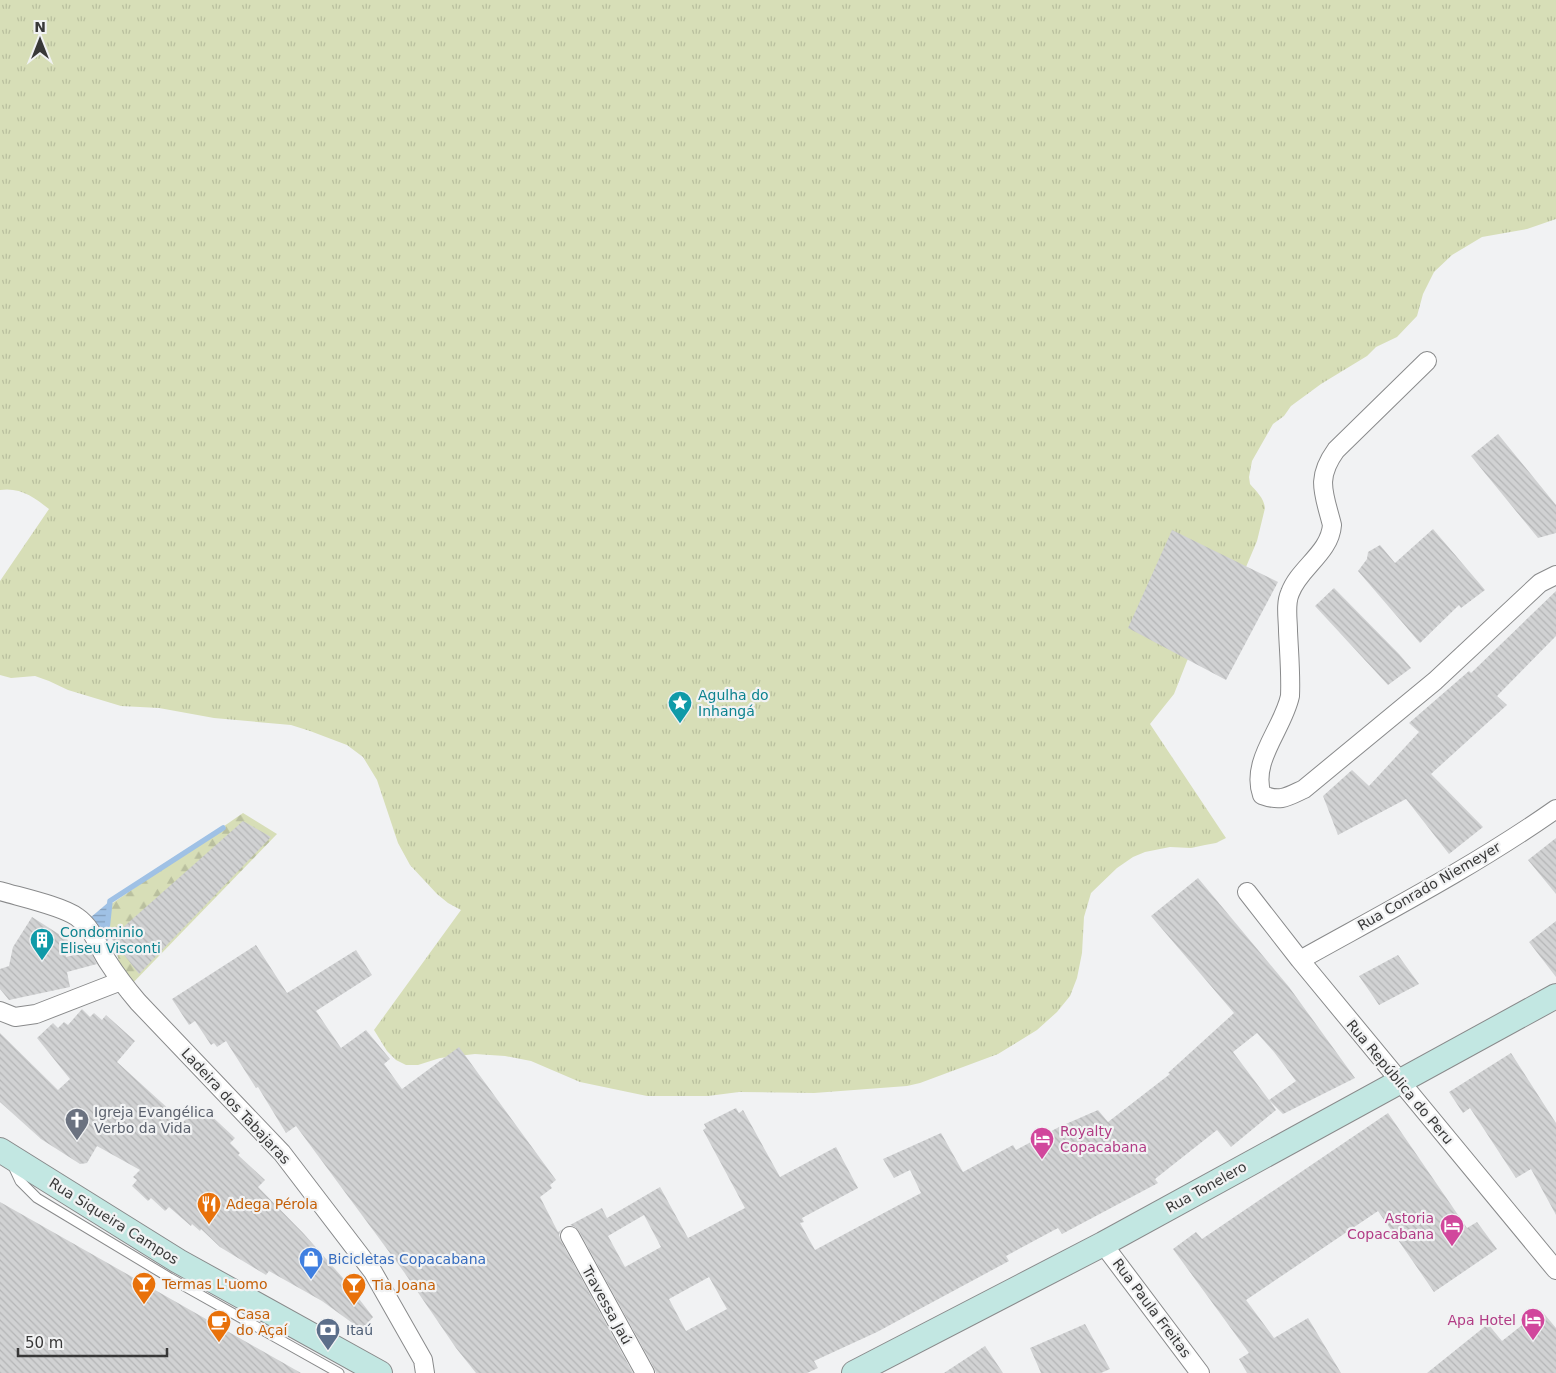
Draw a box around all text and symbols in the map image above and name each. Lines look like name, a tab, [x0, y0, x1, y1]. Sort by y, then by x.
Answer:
north arrow	[15, 15, 65, 65]
text: N	[34, 19, 46, 35]
place label: Agulha do Inhangá	[698, 687, 769, 719]
place icon: Agulha do Inhangá	[667, 690, 693, 724]
street label: Rua Conrado Niemeyer	[1355, 838, 1503, 934]
place label: Condominio Eliseu Visconti	[60, 924, 161, 956]
building icon: Condominio Eliseu Visconti	[29, 927, 55, 961]
street label: Rua República do Peru	[1343, 1017, 1457, 1147]
street label: Ladeira dos Tabajaras	[178, 1045, 294, 1167]
place label: Igreja Evangélica Verbo da Vida	[94, 1104, 214, 1136]
church icon: Igreja Evangélica Verbo da Vida	[64, 1107, 90, 1141]
place label: Royalty Copacabana	[1060, 1123, 1147, 1155]
hotel icon: Royalty Copacabana	[1029, 1126, 1055, 1160]
street label: Rua Tonelero	[1163, 1158, 1249, 1216]
street label: Rua Siqueira Campos	[46, 1175, 182, 1267]
restaurant icon: Adega Pérola	[196, 1191, 222, 1225]
place label: Adega Pérola	[226, 1196, 318, 1212]
place label: Astoria Copacabana	[1347, 1210, 1434, 1242]
hotel icon: Astoria Copacabana	[1439, 1213, 1465, 1247]
shop icon: Bicicletas Copacabana	[298, 1246, 324, 1280]
place label: Bicicletas Copacabana	[328, 1251, 486, 1267]
street label: Rua Paula Freitas	[1110, 1255, 1194, 1361]
street label: Travessa Jaú	[578, 1262, 635, 1347]
bar icon: Termas L'uomo	[131, 1271, 157, 1305]
bar icon: Tia Joana	[341, 1272, 367, 1306]
place label: Termas L'uomo	[161, 1276, 268, 1292]
place label: Tia Joana	[371, 1277, 436, 1293]
place label: Casa do Açaí	[236, 1306, 289, 1338]
hotel icon: Apa Hotel	[1520, 1307, 1546, 1341]
cafe icon: Casa do Açaí	[206, 1309, 232, 1343]
place label: Apa Hotel	[1447, 1312, 1516, 1328]
bank icon: Itaú	[315, 1317, 341, 1351]
place label: Itaú	[346, 1322, 373, 1338]
scale bar	[18, 1326, 166, 1358]
text: 50 m	[25, 1334, 63, 1352]

